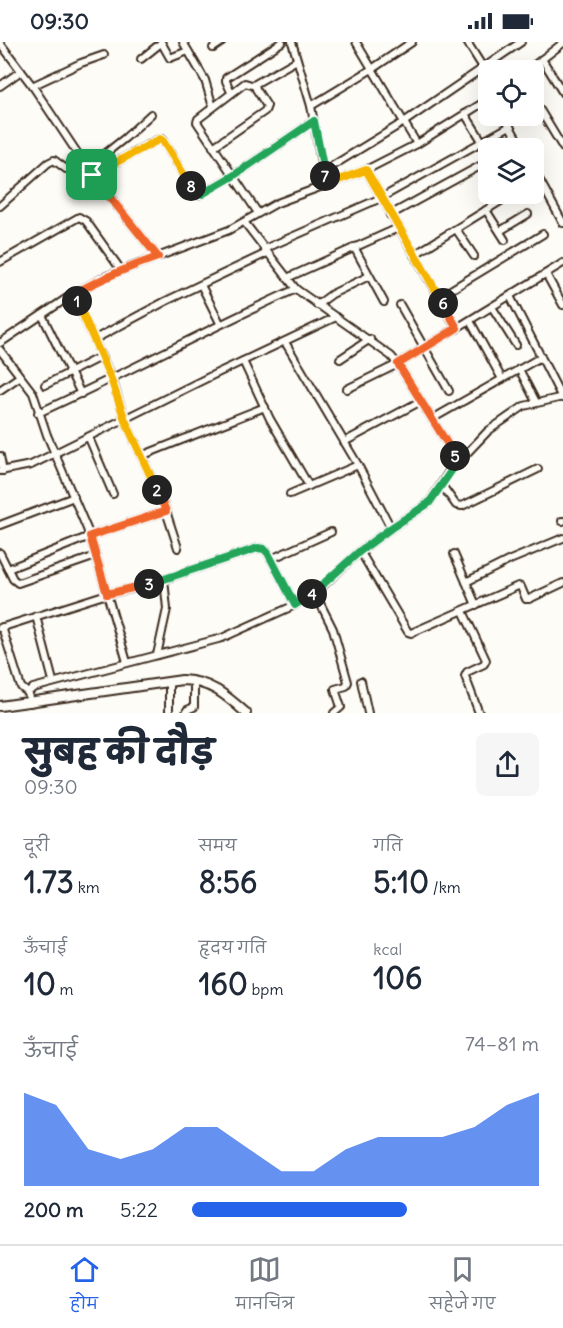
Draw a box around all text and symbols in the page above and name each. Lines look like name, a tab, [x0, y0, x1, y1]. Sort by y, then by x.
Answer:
text: 09:30	[30, 7, 89, 35]
map controls	[478, 60, 544, 204]
button: locate	[478, 60, 544, 126]
button: layers	[478, 138, 544, 204]
pin	[66, 149, 117, 200]
icon: arrive	[75, 158, 108, 191]
pin: 7	[310, 161, 340, 191]
text: 7	[321, 166, 329, 186]
pin: 8	[176, 171, 206, 201]
text: 8	[186, 176, 196, 196]
pin: 1	[62, 286, 92, 316]
pin: 6	[428, 288, 458, 318]
text: 1	[74, 291, 80, 311]
text: 6	[438, 293, 448, 313]
pin: 5	[440, 441, 470, 471]
text: 5	[450, 446, 460, 466]
pin: 2	[142, 475, 172, 505]
text: 2	[153, 480, 161, 500]
pin: 3	[134, 569, 164, 599]
text: 3	[144, 574, 154, 594]
pin: 4	[297, 579, 327, 609]
text: 4	[307, 584, 317, 604]
text: सुबह की दौड़	[24, 730, 214, 772]
button: share	[476, 733, 539, 796]
text: 09:30	[24, 774, 78, 799]
text: दूरी	[24, 835, 49, 855]
text: समय	[199, 835, 237, 855]
text: गति	[373, 835, 402, 855]
text: 1.73	[24, 863, 74, 901]
text: 8:56	[199, 863, 257, 901]
text: 5:10	[373, 863, 429, 901]
text: km	[74, 877, 100, 897]
text: /km	[429, 877, 461, 897]
text: ऊँचाई	[24, 937, 67, 957]
text: हृदय गति	[199, 937, 266, 957]
text: kcal	[373, 939, 402, 959]
text: 106	[373, 959, 422, 997]
text: 10	[24, 965, 56, 1003]
text: 160	[199, 965, 248, 1003]
text: m	[56, 979, 74, 999]
text: bpm	[248, 979, 283, 999]
text: 74–81 m	[465, 1031, 539, 1056]
text: ऊँचाई	[24, 1037, 78, 1062]
text: 200 m	[24, 1197, 84, 1222]
text: 5:22	[120, 1197, 158, 1222]
tab: होम	[68, 1253, 101, 1321]
tab: मानचित्र	[236, 1253, 294, 1321]
tab: सहेजे गए	[429, 1253, 495, 1321]

